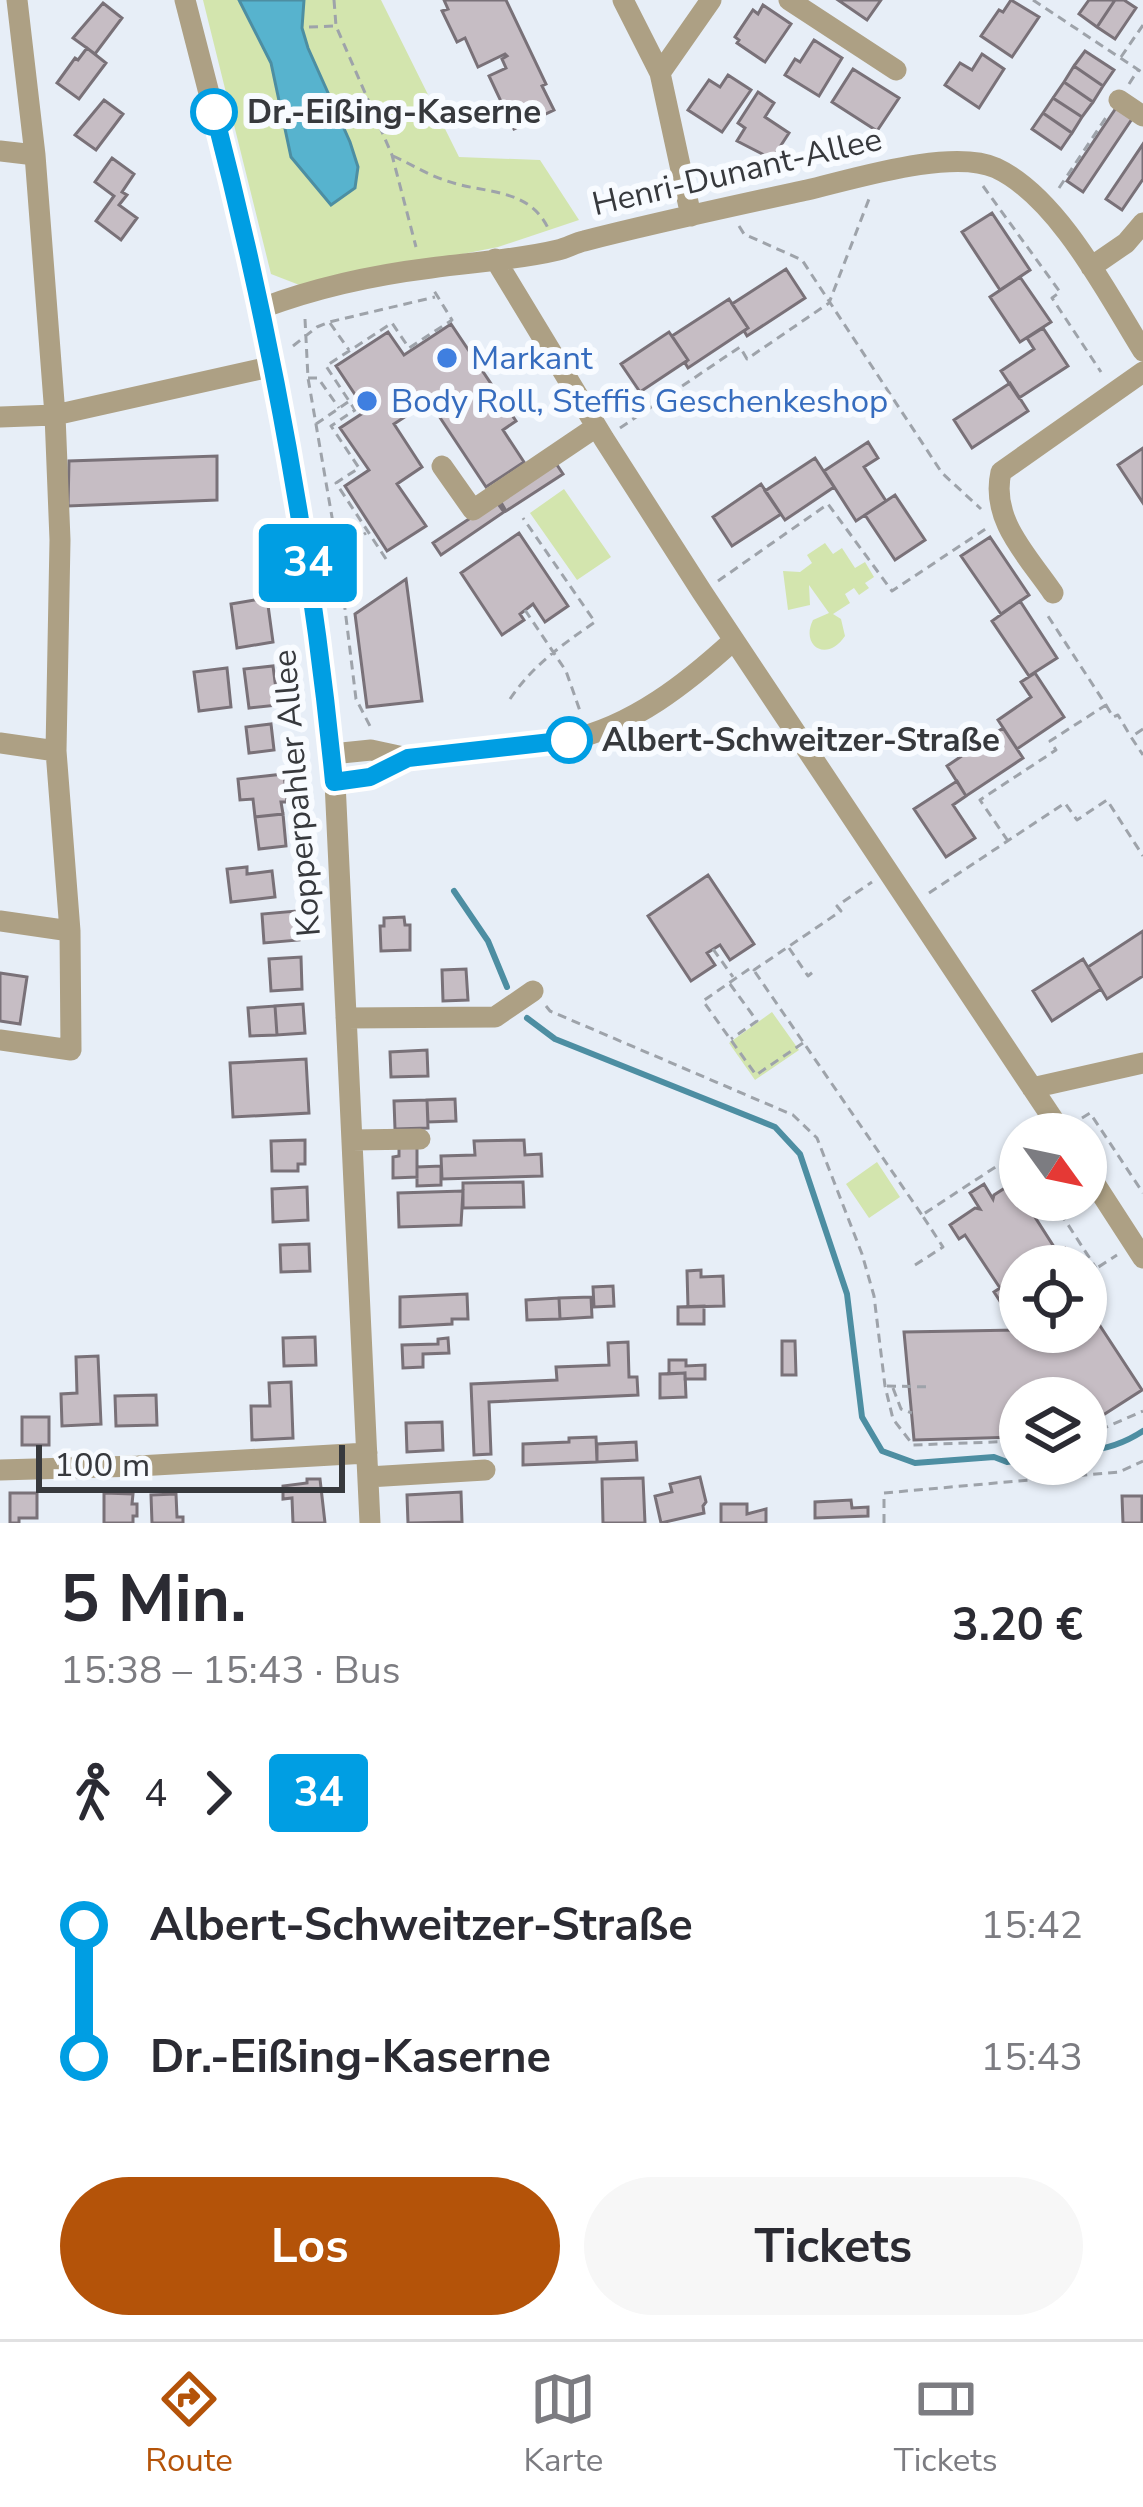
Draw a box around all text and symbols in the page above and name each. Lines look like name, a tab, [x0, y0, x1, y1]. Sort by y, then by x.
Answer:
marker: Dr.-Eißing-Kaserne	[192, 90, 236, 134]
place label: Dr.-Eißing-Kaserne	[247, 90, 541, 135]
street label: Henri-Dunant-Allee	[588, 117, 886, 227]
place label: Markant	[471, 336, 593, 381]
marker: Markant	[434, 345, 460, 371]
place label: Body Roll, Steffis Geschenkeshop	[391, 379, 888, 424]
marker: Body Roll, Steffis Geschenkeshop	[354, 388, 380, 414]
line badge: 34	[254, 524, 362, 602]
text: 34	[283, 534, 333, 591]
street label: Kopperpahler Allee	[262, 648, 332, 938]
marker: Albert-Schweitzer-Straße	[547, 718, 591, 762]
place label: Albert-Schweitzer-Straße	[602, 718, 1000, 763]
north arrow	[999, 1113, 1107, 1221]
map controls	[999, 1113, 1107, 1485]
button: locate	[999, 1245, 1107, 1353]
button: layers	[999, 1377, 1107, 1485]
scale bar	[36, 1439, 345, 1492]
text: 100 m	[54, 1443, 150, 1488]
text: 5 Min.	[60, 1554, 247, 1644]
text: 3.20 €	[952, 1595, 1083, 1656]
text: 15:38 – 15:43 · Bus	[60, 1644, 400, 1697]
icon: walk	[60, 1760, 126, 1826]
icon: forward	[185, 1760, 251, 1826]
text: 34	[293, 1764, 344, 1821]
text: 4	[144, 1767, 167, 1820]
text: Albert-Schweitzer-Straße	[150, 1895, 693, 1956]
text: 15:42	[981, 1899, 1083, 1952]
text: Dr.-Eißing-Kaserne	[150, 2027, 551, 2088]
text: 15:43	[981, 2031, 1083, 2084]
button: Los	[60, 2177, 560, 2315]
button: Tickets	[584, 2177, 1083, 2315]
tab: Route	[145, 2366, 233, 2483]
tab: Karte	[523, 2366, 603, 2483]
tab: Tickets	[894, 2366, 998, 2483]

